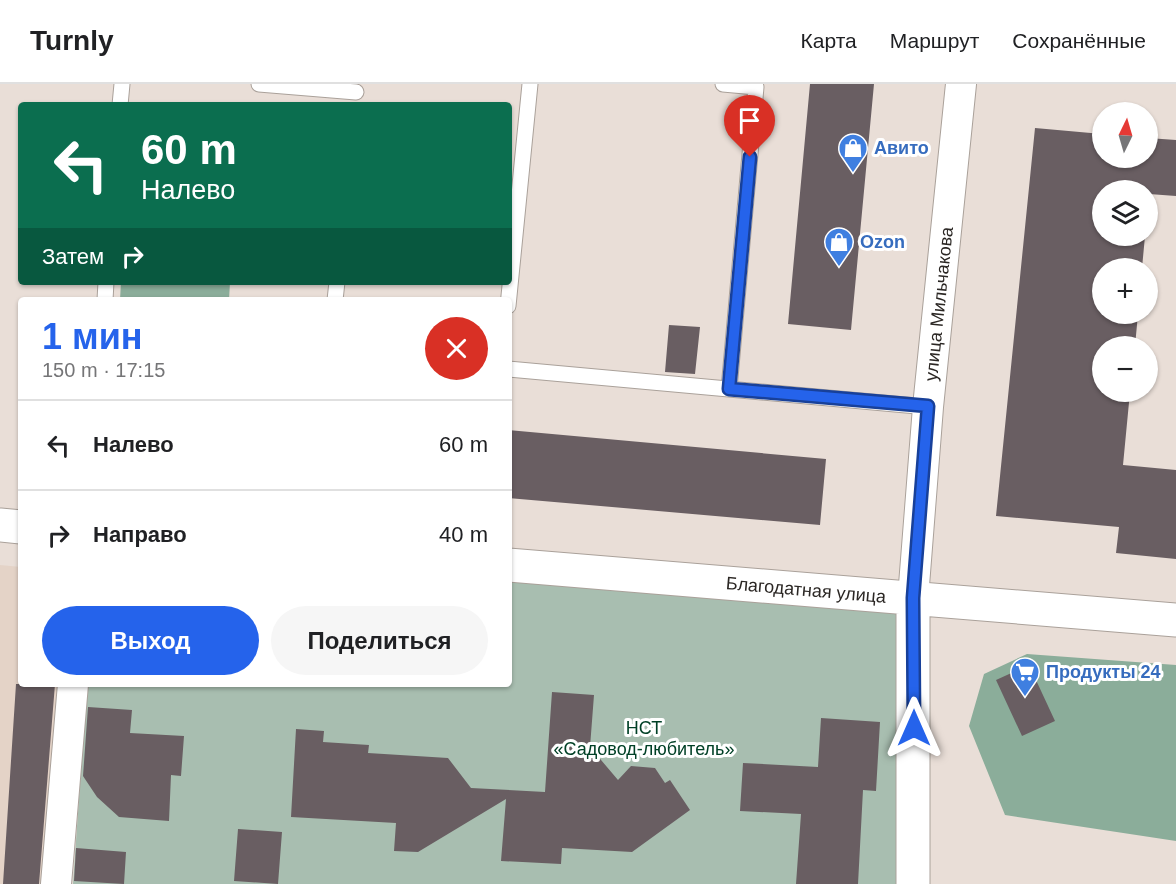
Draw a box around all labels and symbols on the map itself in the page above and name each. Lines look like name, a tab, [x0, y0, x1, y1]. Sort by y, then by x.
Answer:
pin	[724, 95, 775, 157]
north arrow	[1092, 102, 1158, 168]
shop icon: Авито	[837, 132, 869, 174]
place label: Авито	[874, 138, 929, 158]
street label: улица Мильчакова	[921, 225, 957, 382]
shop icon: Ozon	[823, 226, 855, 268]
place label: Ozon	[860, 232, 905, 252]
street label: Благодатная улица	[725, 573, 888, 607]
supermarket icon: Продукты 24	[1009, 656, 1041, 698]
place label: Продукты 24	[1046, 662, 1161, 682]
position arrow	[882, 696, 946, 760]
park label: НСТ «Садовод-любитель»	[554, 718, 734, 759]

